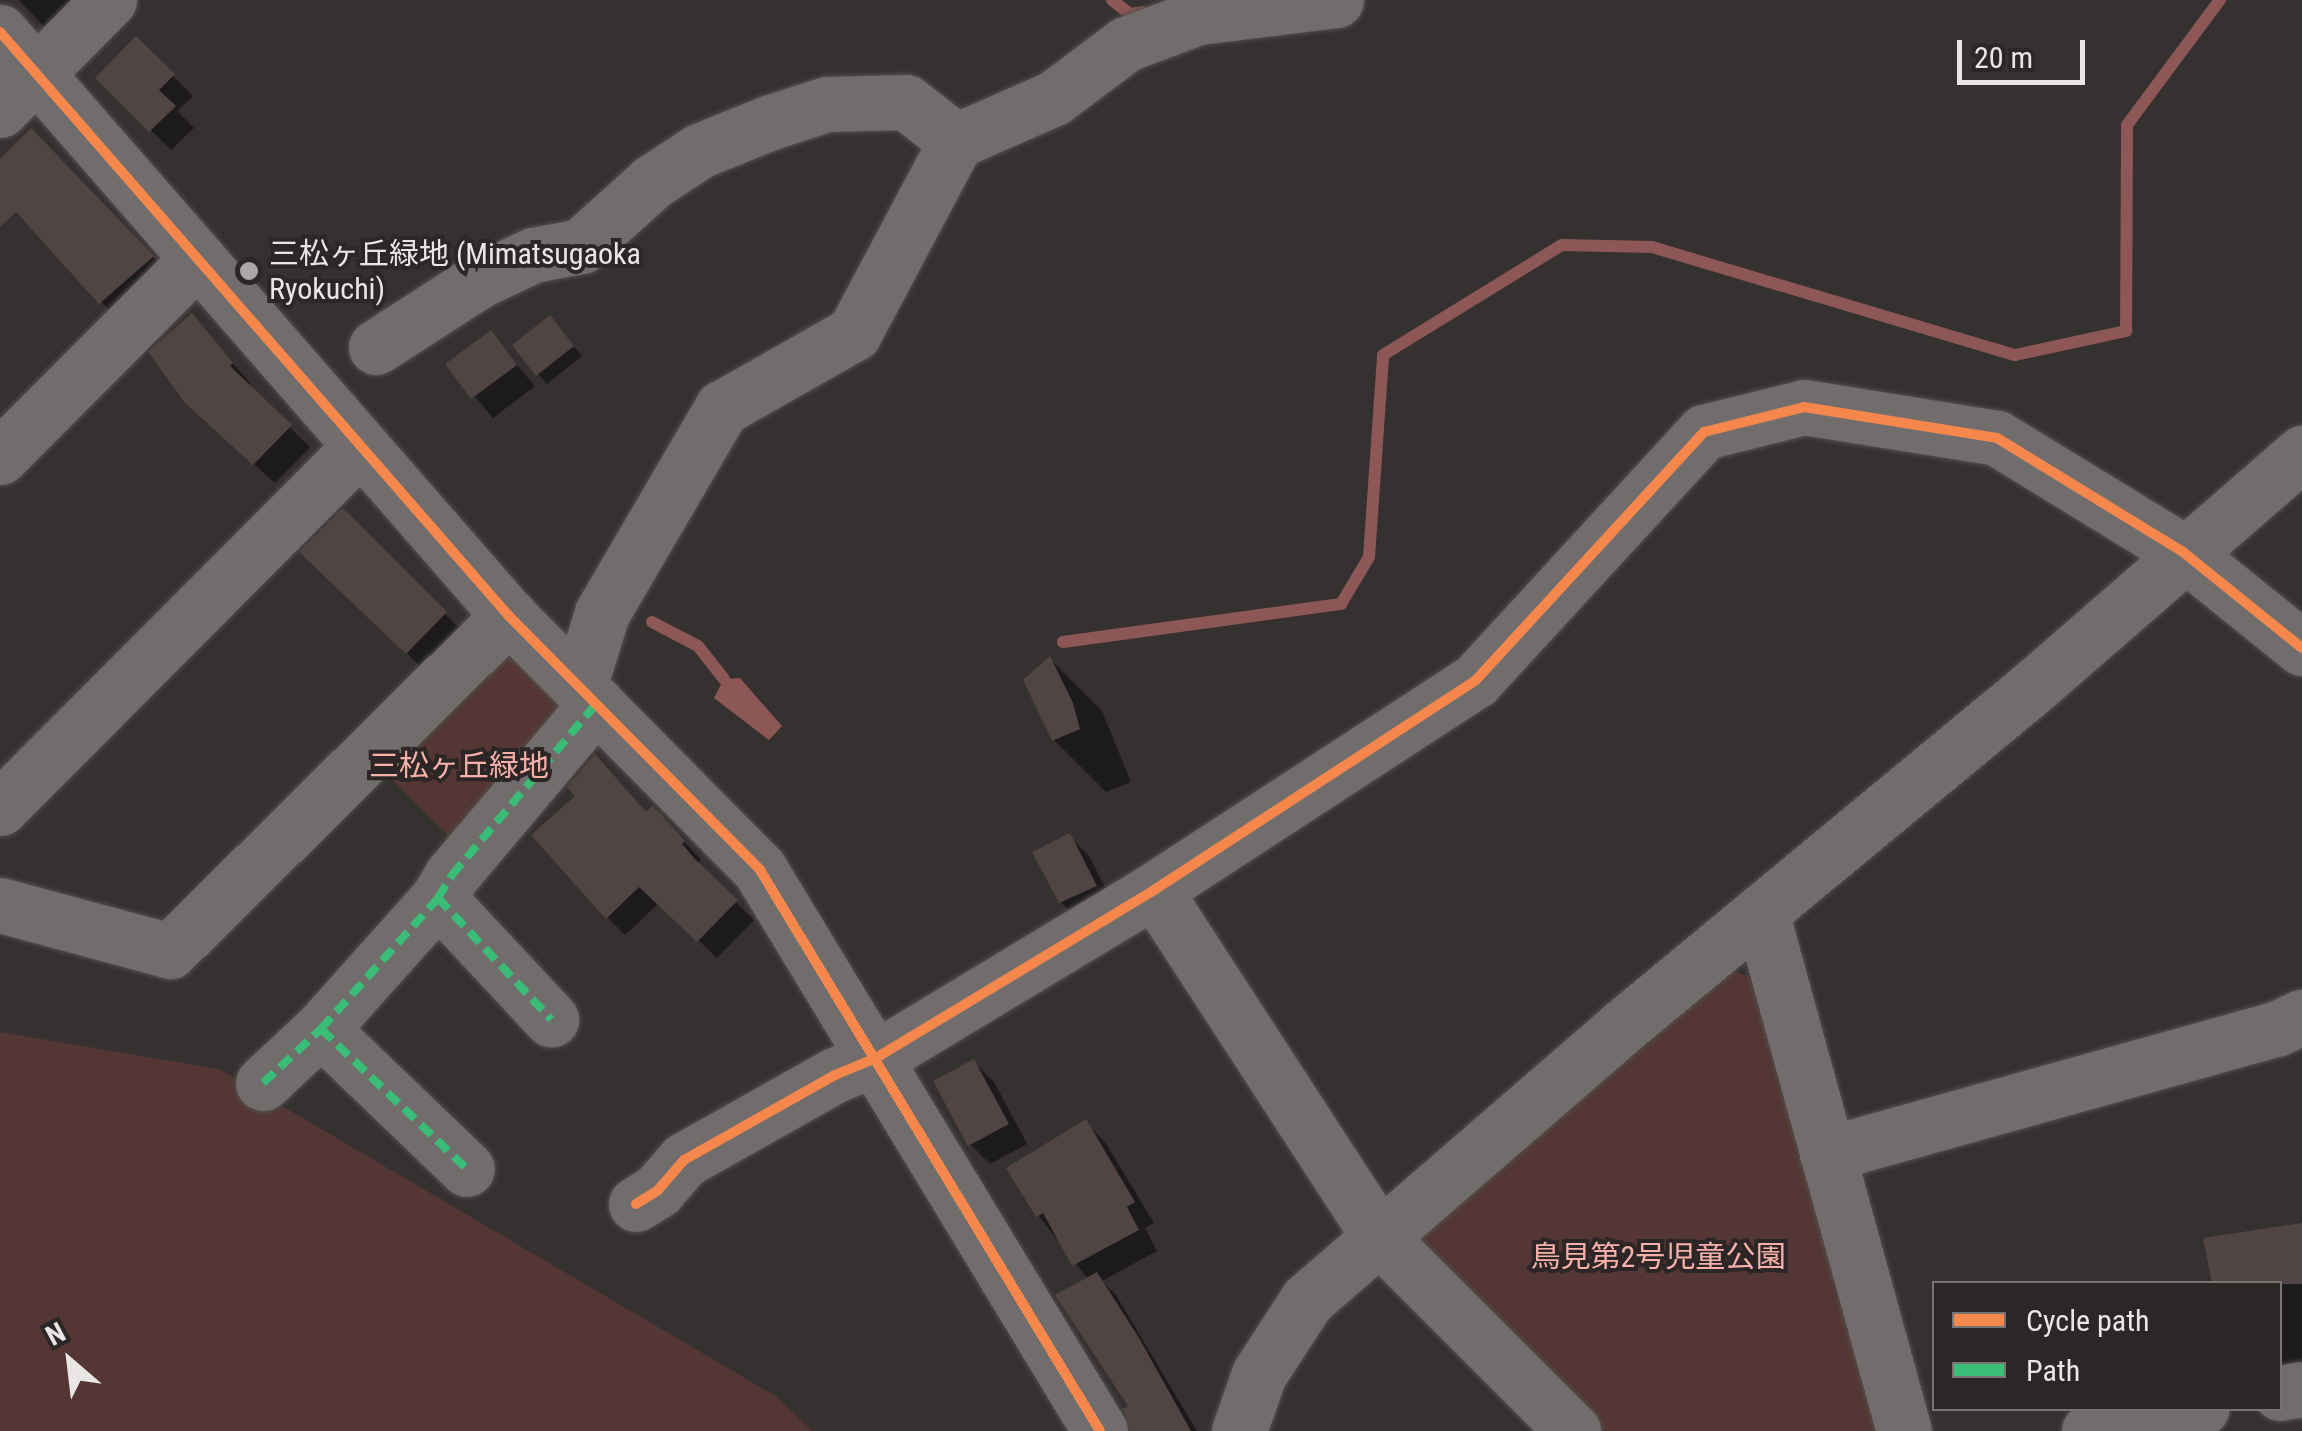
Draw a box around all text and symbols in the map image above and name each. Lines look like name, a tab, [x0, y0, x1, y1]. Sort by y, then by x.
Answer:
scale bar	[1962, 20, 2090, 82]
text: 20 m	[1974, 40, 2033, 75]
place label: 三松ヶ丘緑地 (Mimatsugaoka Ryokuchi)	[269, 236, 641, 306]
marker: 三松ヶ丘緑地 (Mimatsugaoka Ryokuchi)	[238, 260, 260, 282]
park label: 三松ヶ丘緑地	[369, 748, 549, 784]
park label: 鳥見第2号児童公園	[1531, 1239, 1785, 1275]
legend	[1932, 1281, 2282, 1411]
text: Cycle path	[2026, 1303, 2150, 1338]
north arrow	[20, 1311, 120, 1411]
text: N	[40, 1315, 71, 1353]
text: Path	[2026, 1353, 2080, 1388]

